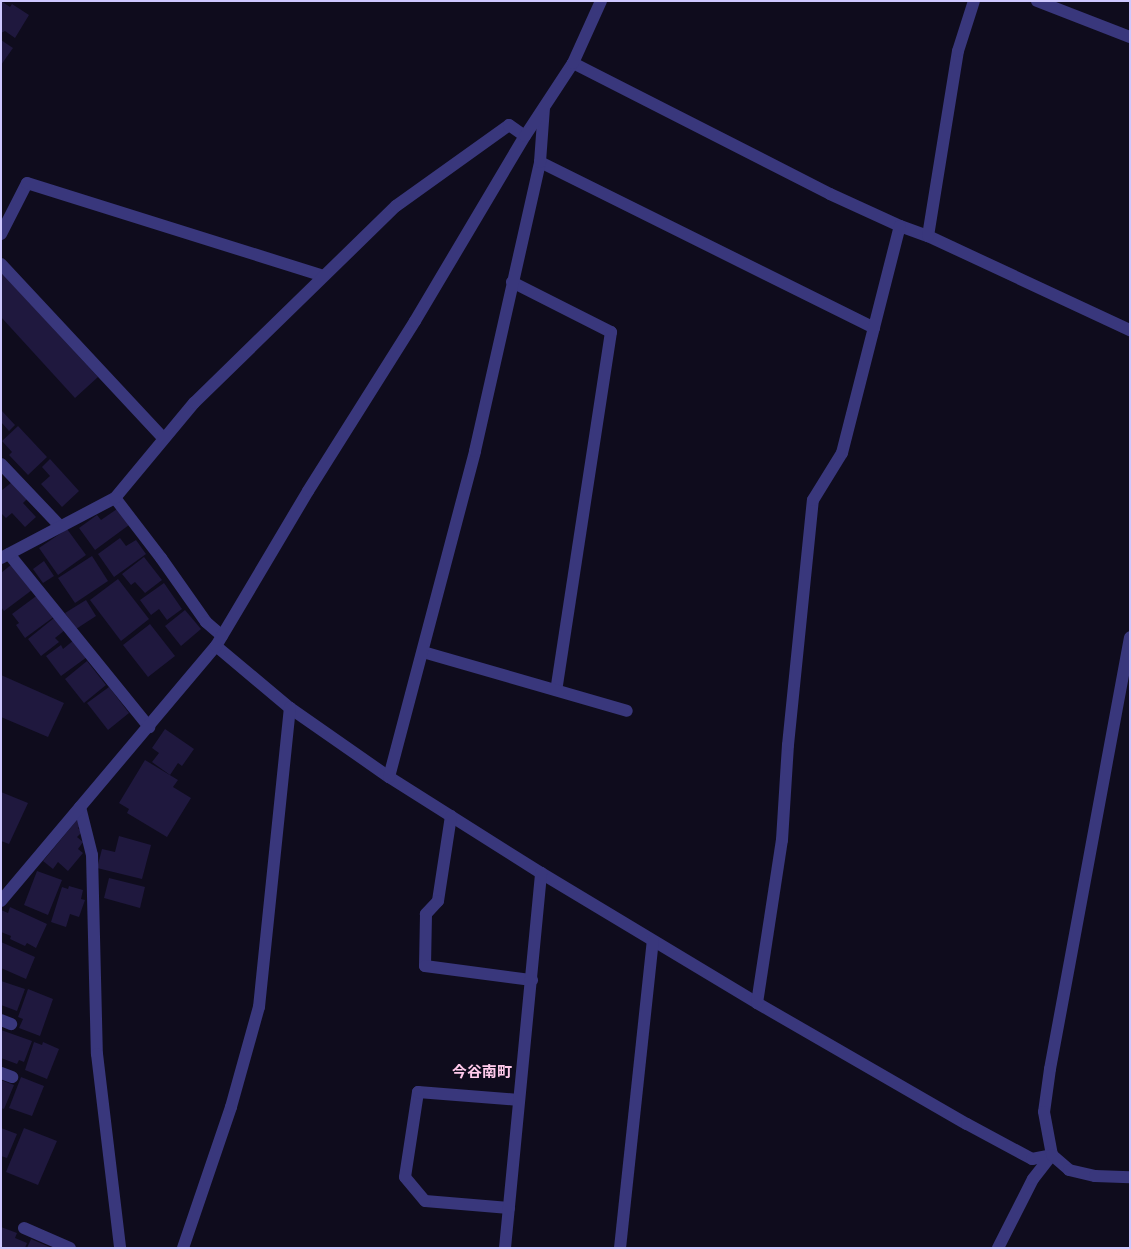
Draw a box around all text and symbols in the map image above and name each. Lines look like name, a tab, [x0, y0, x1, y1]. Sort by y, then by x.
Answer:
district label: 今谷南町	[452, 1063, 512, 1081]

